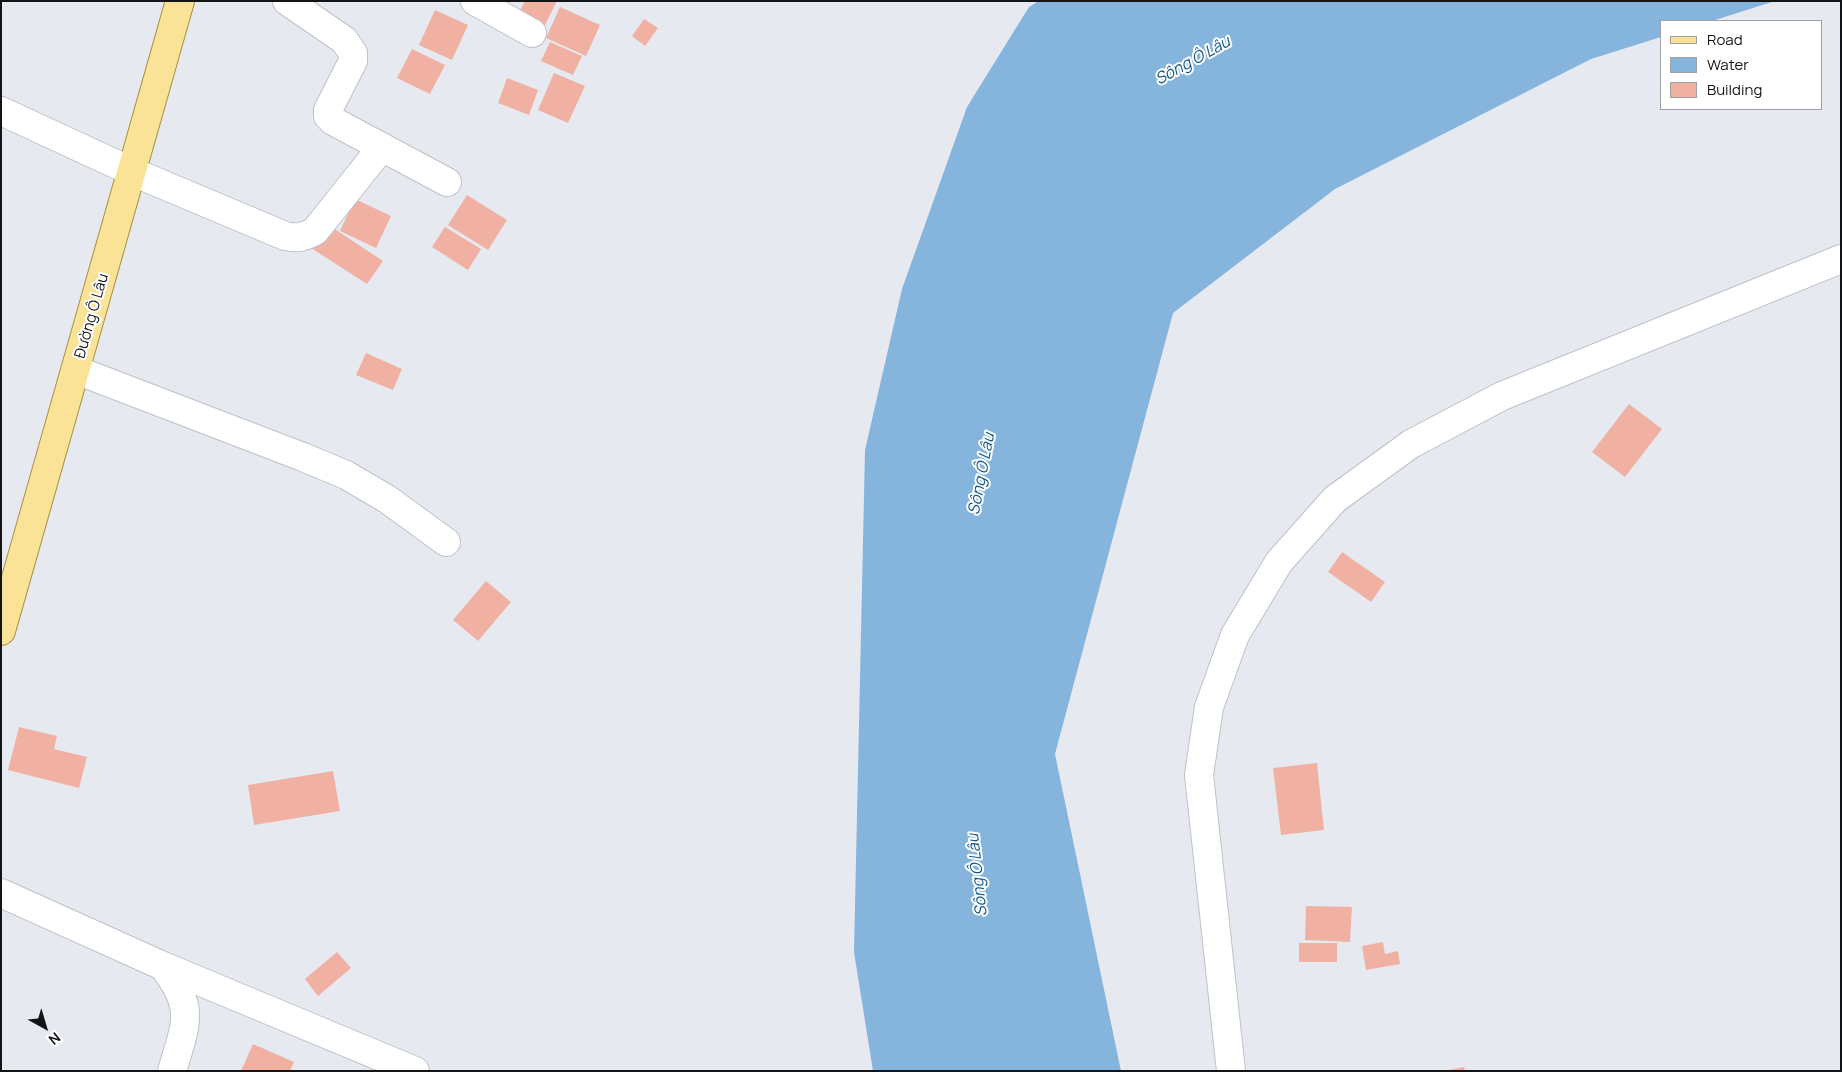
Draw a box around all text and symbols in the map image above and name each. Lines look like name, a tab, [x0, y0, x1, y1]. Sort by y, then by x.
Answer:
legend	[1660, 20, 1822, 110]
text: Road	[1707, 29, 1743, 50]
water label: Sông Ô Lâu	[1152, 33, 1234, 89]
text: Water	[1707, 54, 1749, 75]
text: Building	[1707, 79, 1762, 100]
street label: Đường Ô Lâu	[71, 271, 113, 361]
water label: Sông Ô Lâu	[965, 432, 999, 516]
water label: Sông Ô Lâu	[964, 833, 992, 917]
north arrow	[20, 1002, 70, 1052]
text: N	[45, 1028, 65, 1050]

